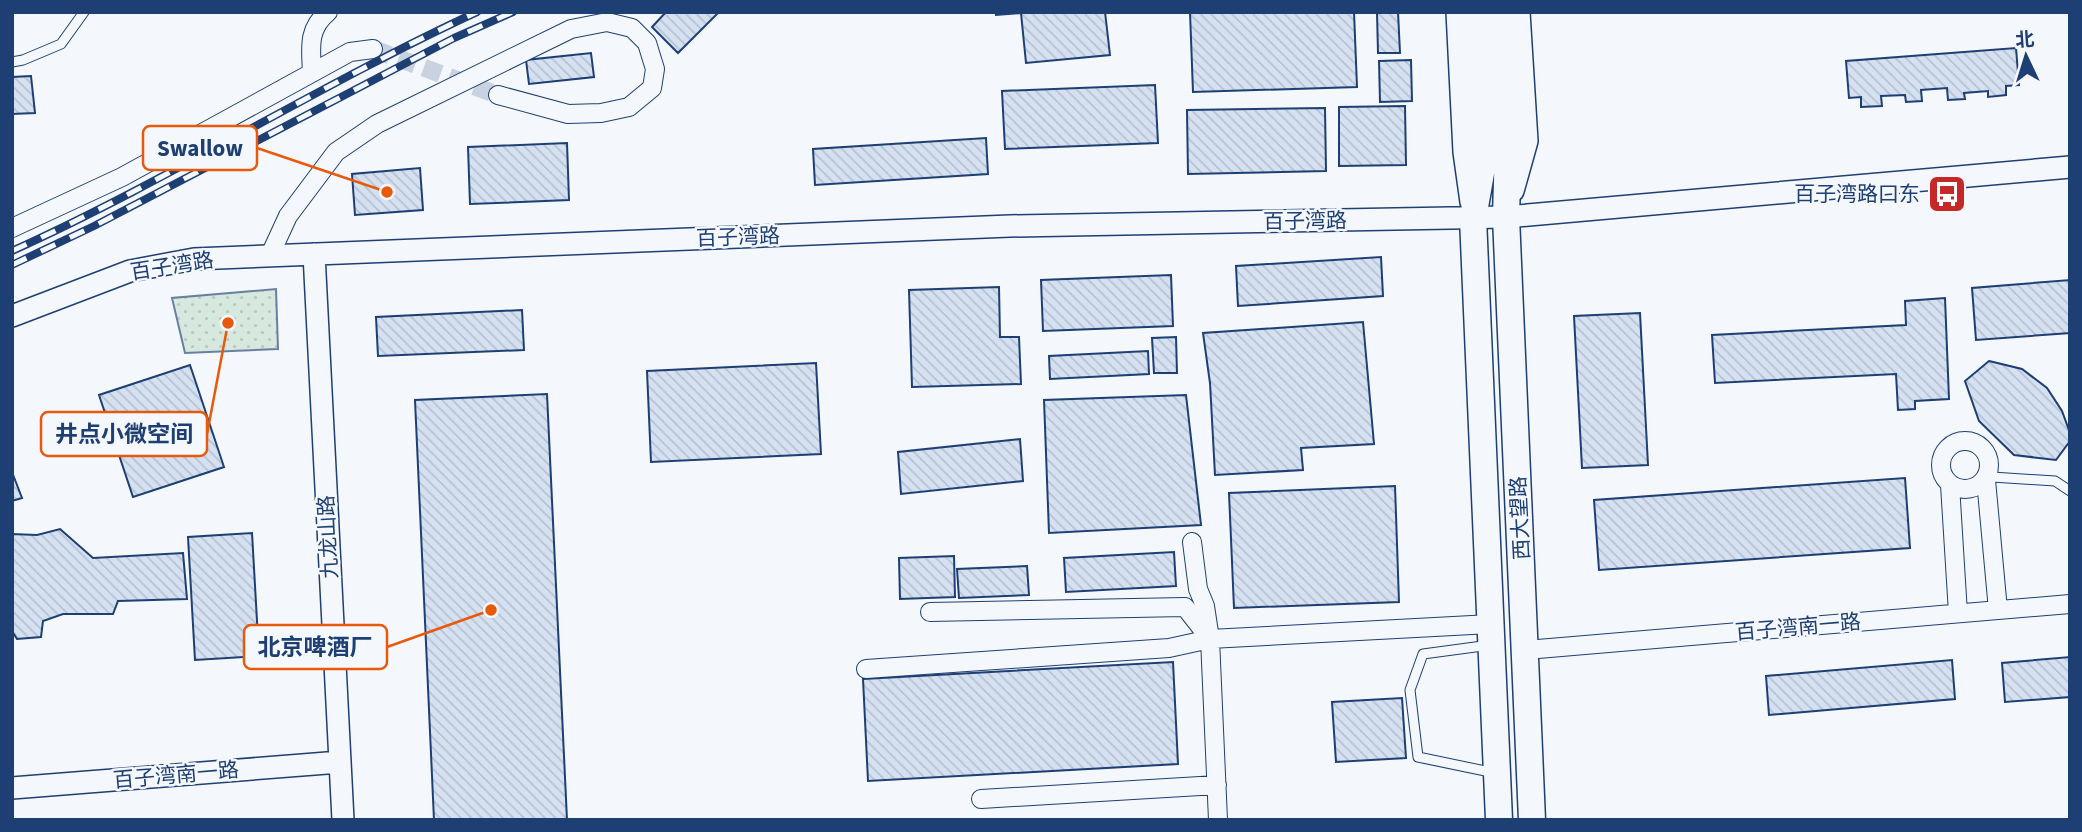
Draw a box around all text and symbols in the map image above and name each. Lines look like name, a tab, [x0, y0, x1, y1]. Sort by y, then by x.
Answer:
north arrow	[1991, 21, 2061, 91]
text: 北	[2014, 26, 2035, 55]
callout: Swallow	[143, 126, 257, 170]
text: Swallow	[157, 132, 243, 165]
bus stop icon: 百子湾路口东	[1926, 173, 1968, 215]
place label: 百子湾路口东	[1794, 179, 1920, 209]
street label: 百子湾路	[1263, 205, 1347, 237]
street label: 百子湾路	[696, 221, 780, 253]
street label: 百子湾路	[128, 245, 216, 287]
callout: 井点小微空间	[41, 412, 207, 456]
text: 井点小微空间	[55, 418, 193, 451]
street label: 西大望路	[1503, 475, 1537, 561]
street label: 九龙山路	[311, 494, 345, 580]
street label: 百子湾南一路	[1734, 607, 1862, 647]
callout: 北京啤酒厂	[244, 625, 387, 669]
text: 北京啤酒厂	[258, 631, 373, 664]
street label: 百子湾南一路	[112, 755, 240, 795]

